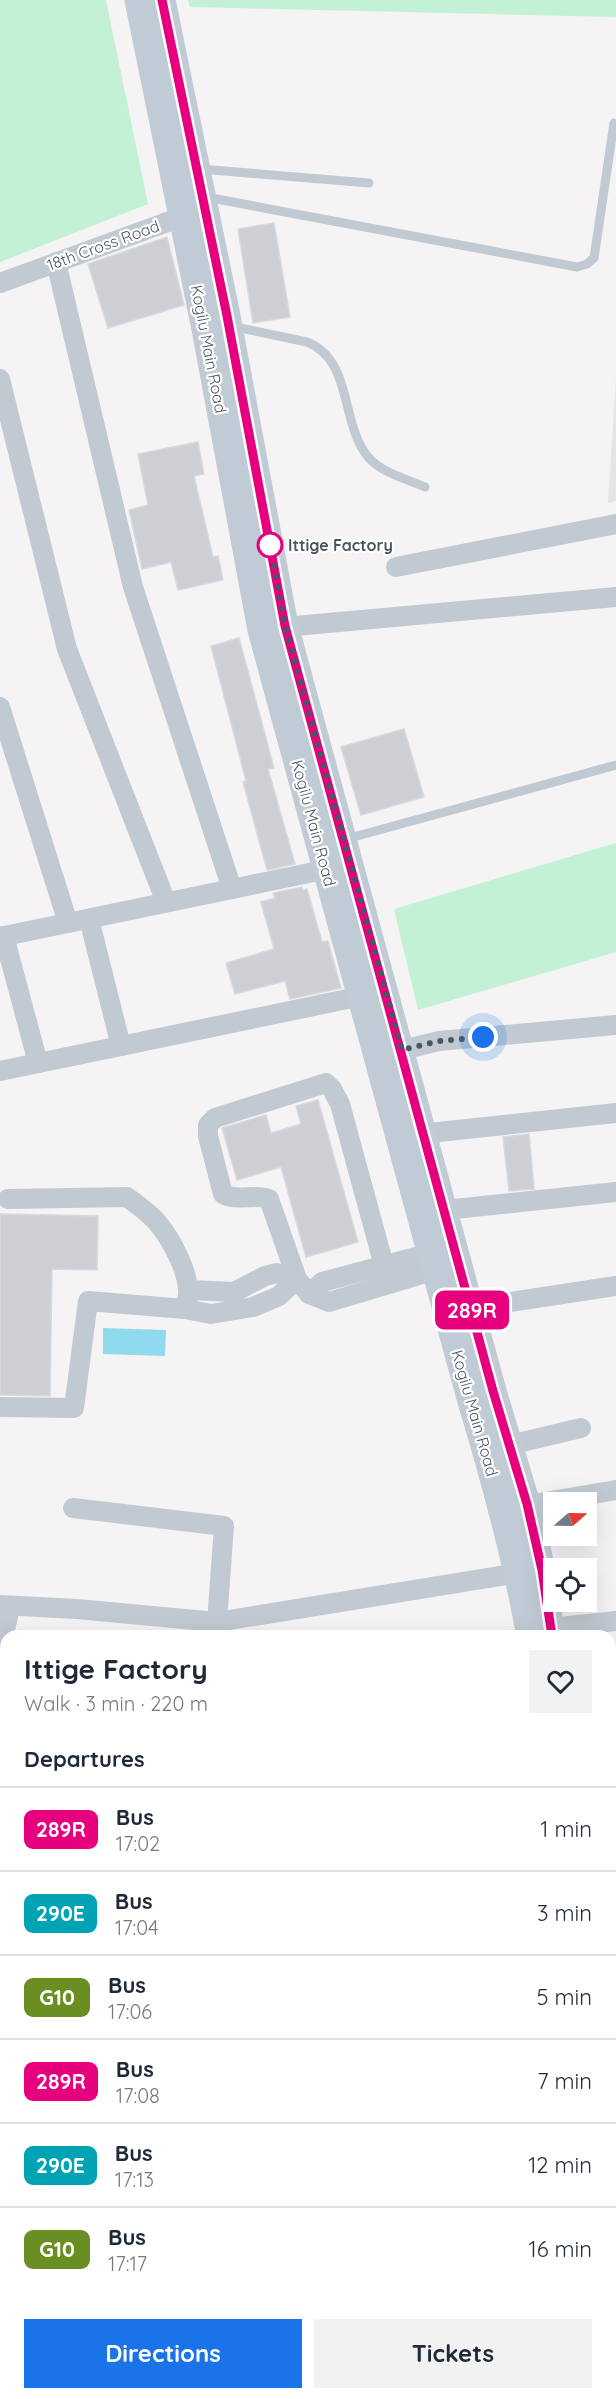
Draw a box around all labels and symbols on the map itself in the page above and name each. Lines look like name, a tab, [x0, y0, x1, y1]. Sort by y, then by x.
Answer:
street label: 18th Cross Road	[44, 215, 162, 275]
street label: Kogilu Main Road	[187, 283, 231, 415]
marker: Ittige Factory	[257, 532, 283, 558]
place label: Ittige Factory	[288, 535, 393, 555]
street label: Kogilu Main Road	[287, 757, 341, 889]
your location	[468, 1022, 498, 1052]
line badge: 289R	[430, 1290, 514, 1330]
street label: Kogilu Main Road	[447, 1348, 503, 1478]
north arrow	[543, 1492, 597, 1546]

